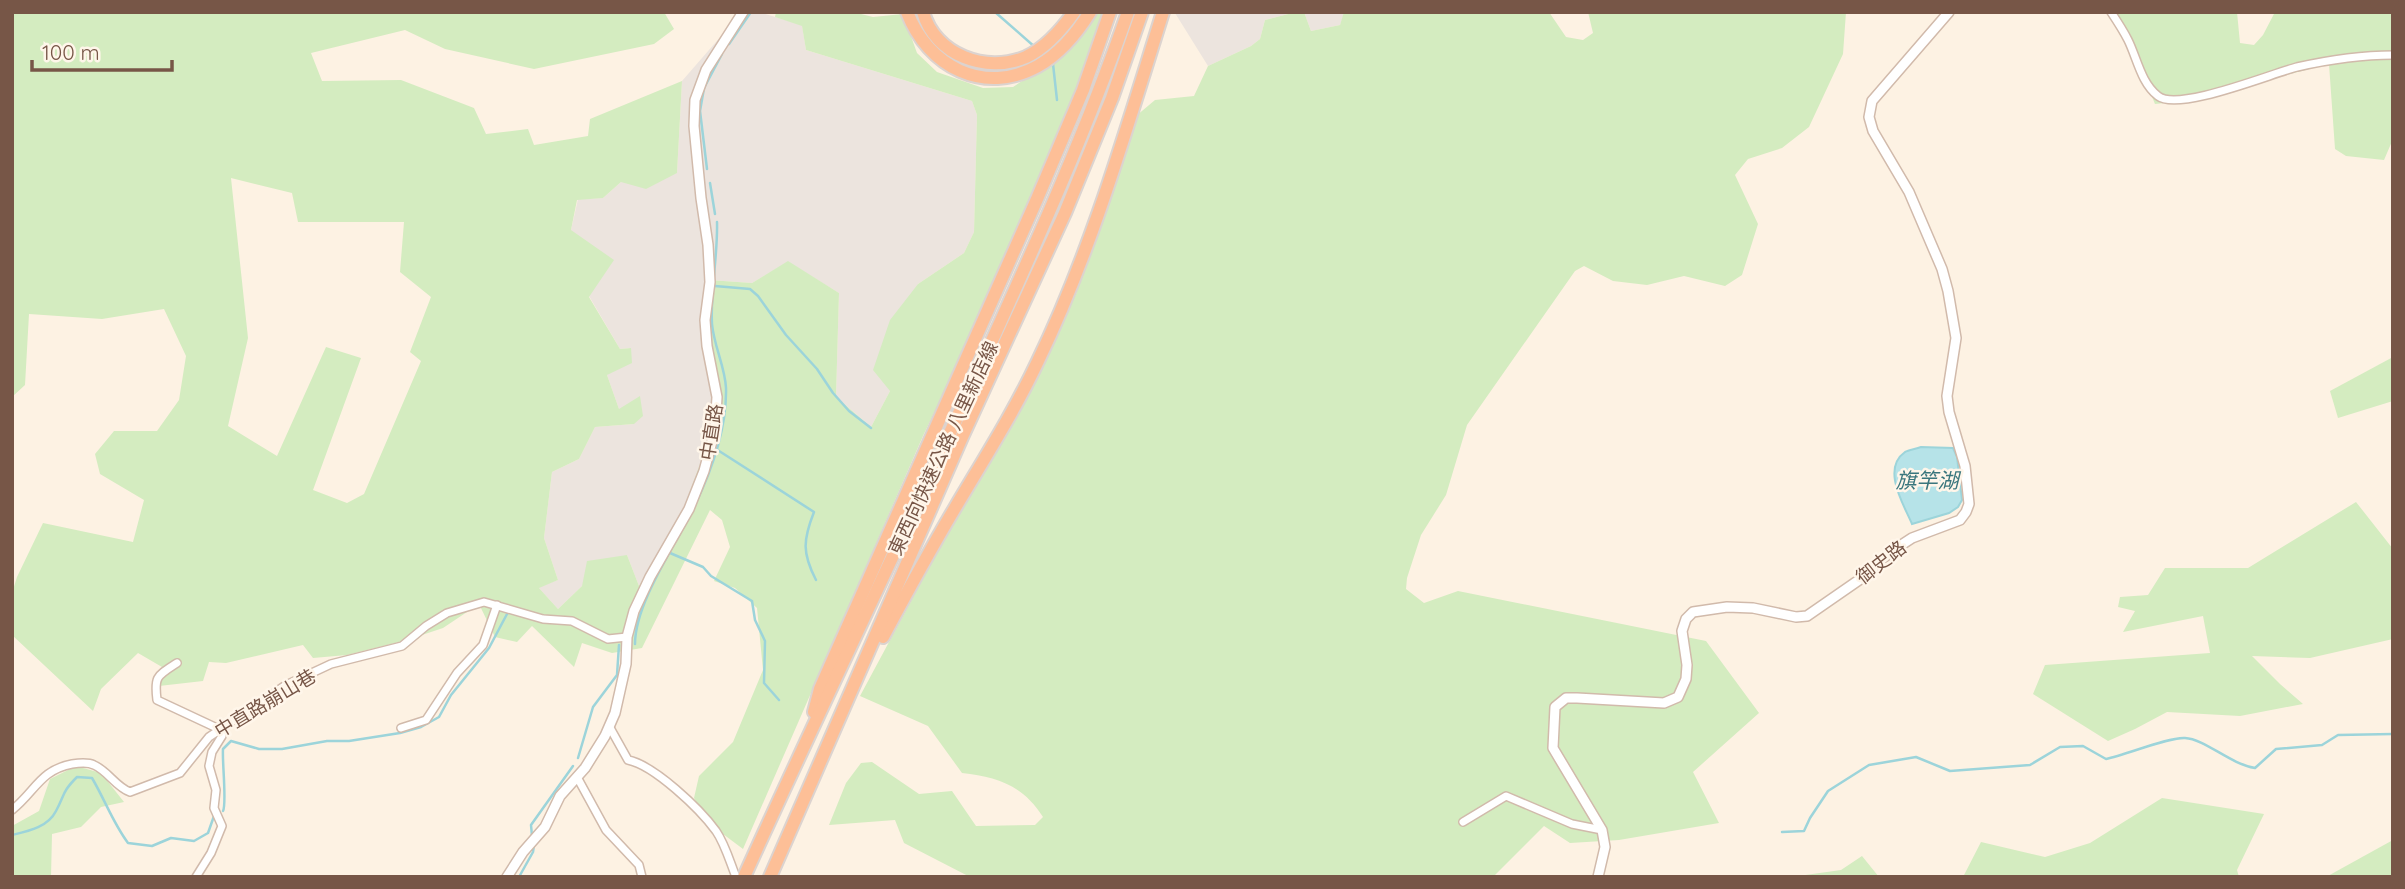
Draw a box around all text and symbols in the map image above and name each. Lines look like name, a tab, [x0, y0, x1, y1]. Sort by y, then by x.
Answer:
scale bar	[32, 28, 172, 72]
text: 100 m	[42, 39, 100, 65]
street label: 東西向快速公路 八里新店線	[883, 337, 1003, 559]
street label: 中直路	[695, 402, 727, 462]
water label: 旗竿湖	[1896, 467, 1961, 493]
street label: 御史路	[1851, 535, 1911, 589]
street label: 中直路崩山巷	[210, 663, 320, 743]

